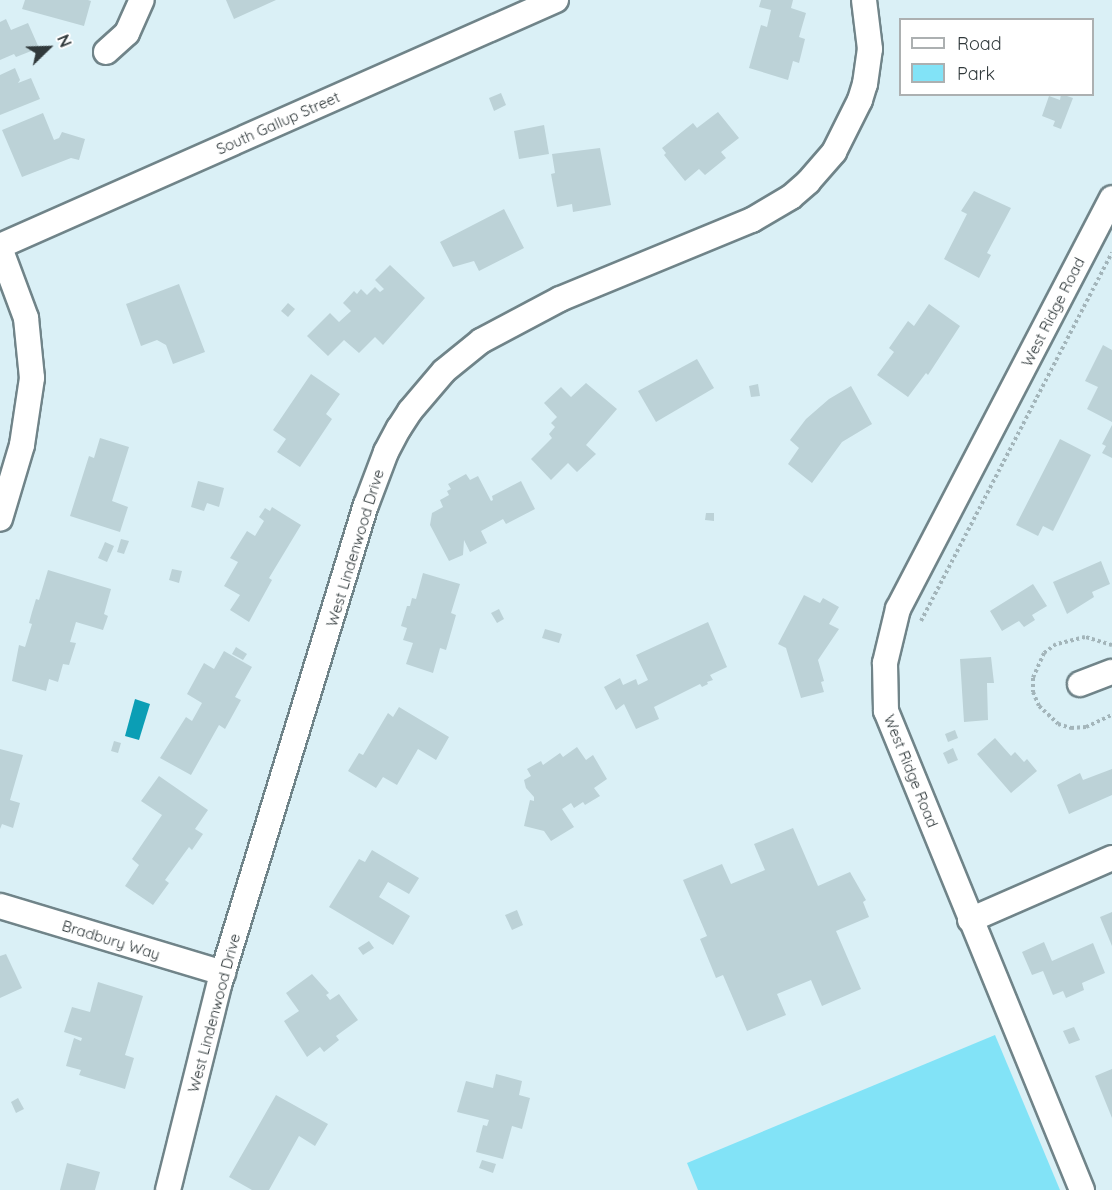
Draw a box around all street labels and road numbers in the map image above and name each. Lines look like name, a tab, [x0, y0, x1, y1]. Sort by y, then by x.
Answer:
street label: South Gallup Street	[214, 88, 342, 158]
street label: West Ridge Road	[1018, 254, 1088, 370]
street label: West Lindenwood Drive	[322, 467, 388, 629]
street label: West Ridge Road	[880, 712, 942, 830]
street label: Bradbury Way	[60, 917, 162, 963]
street label: West Lindenwood Drive	[184, 932, 244, 1094]

